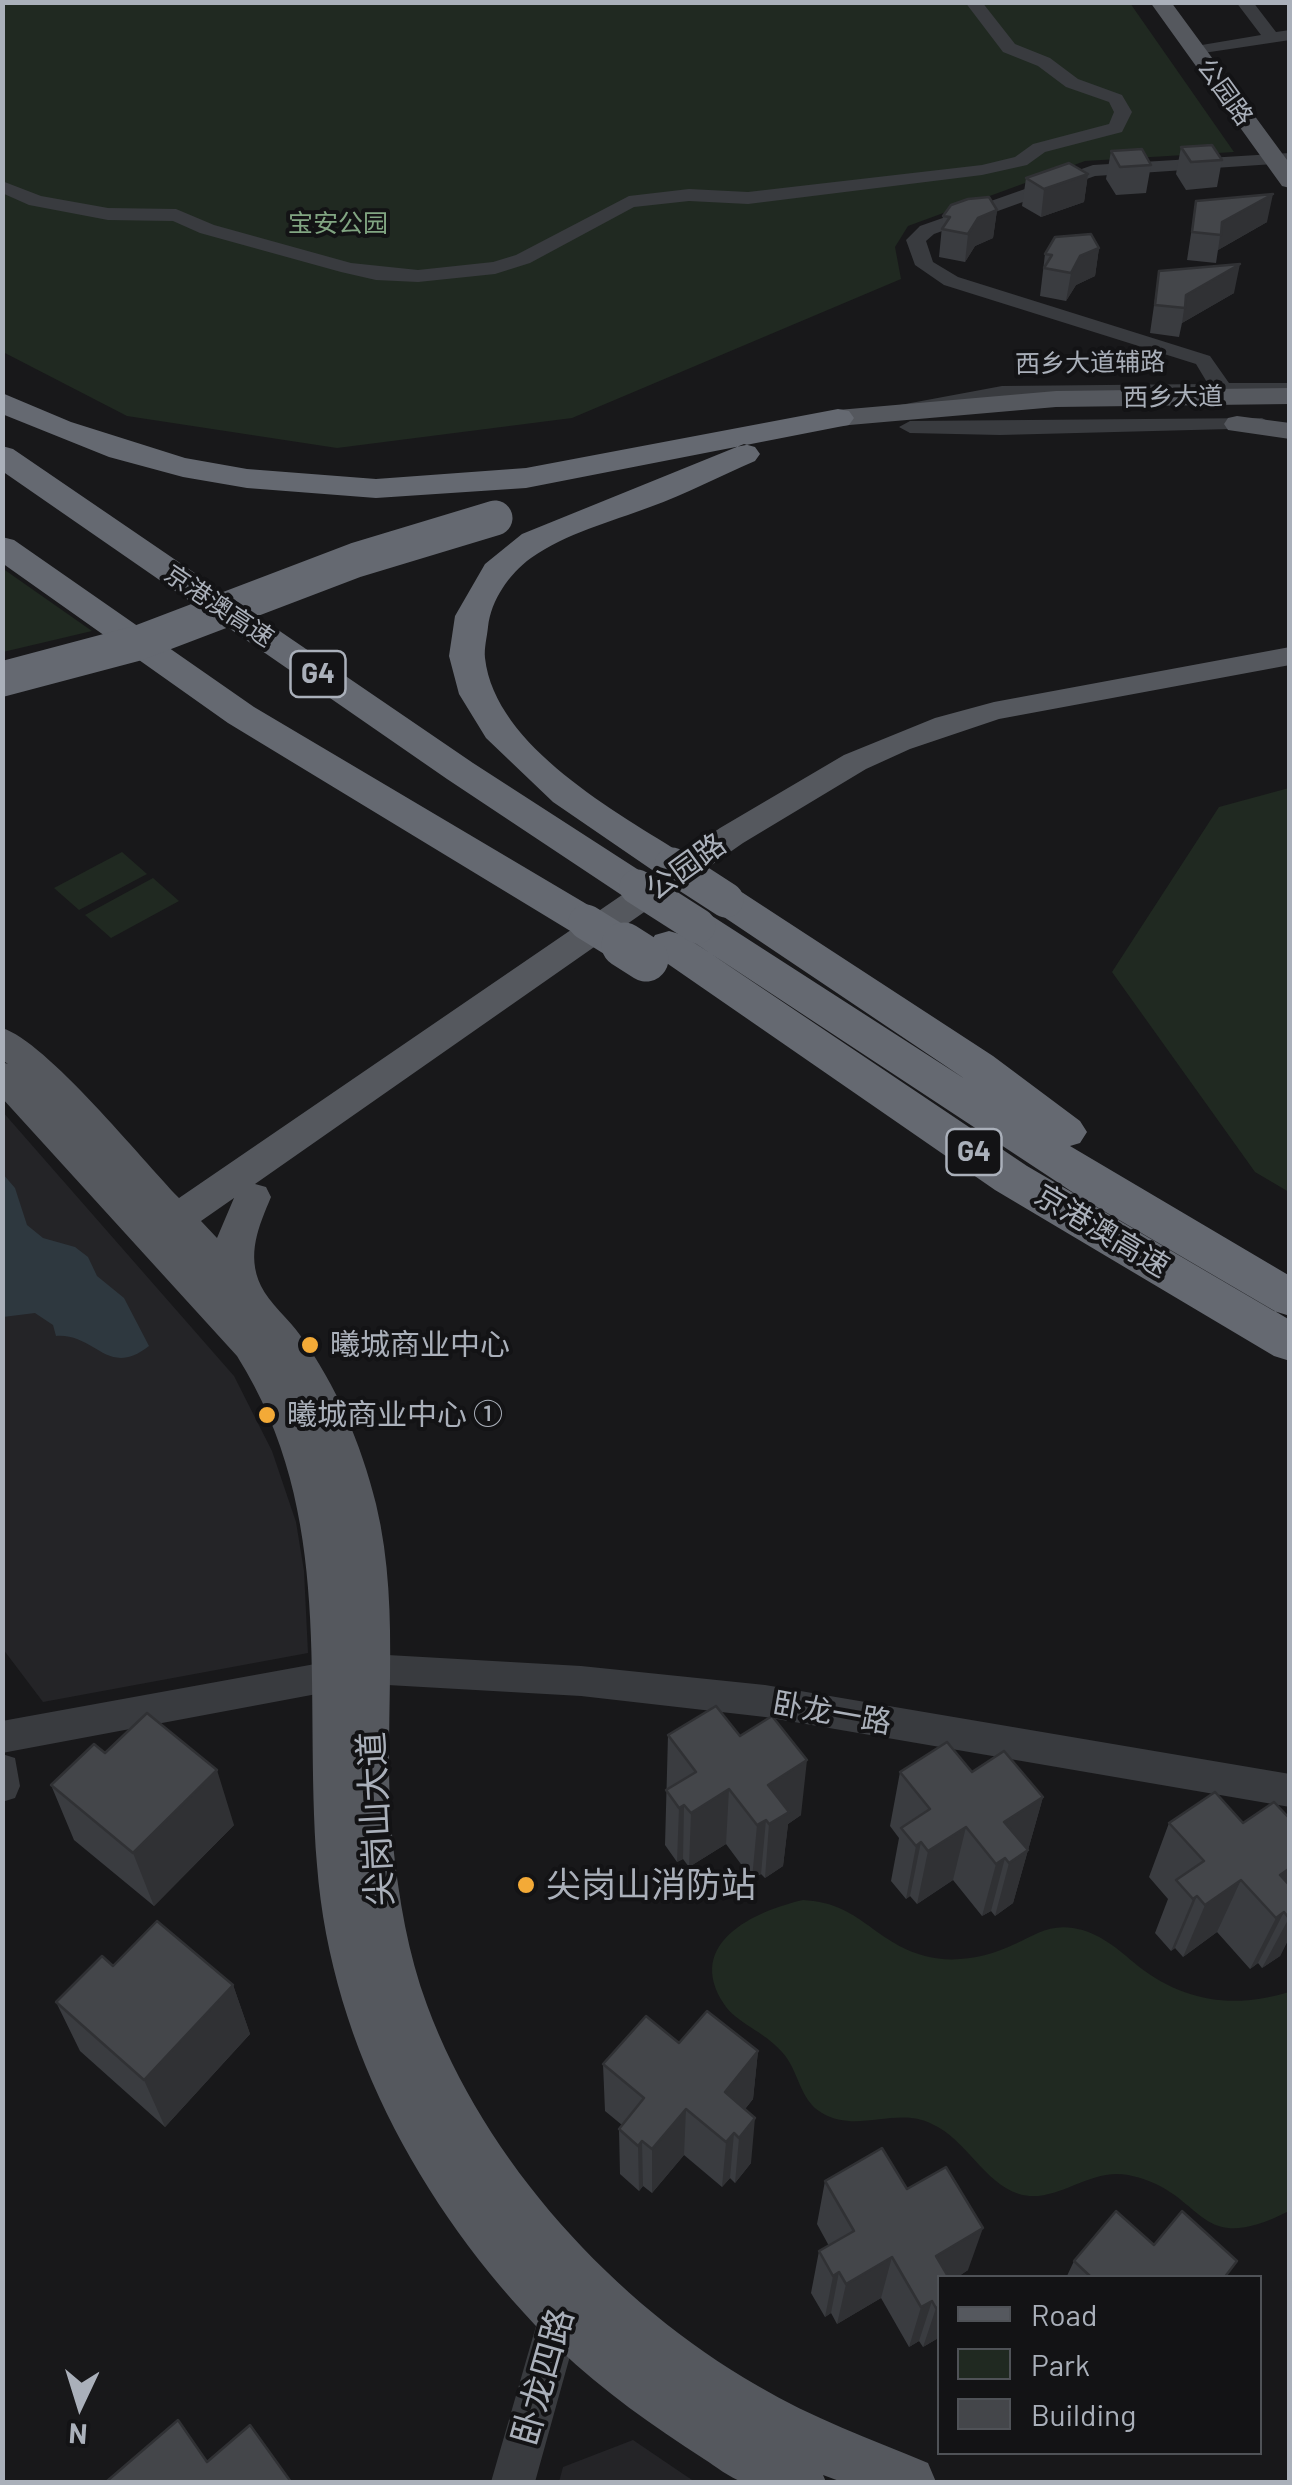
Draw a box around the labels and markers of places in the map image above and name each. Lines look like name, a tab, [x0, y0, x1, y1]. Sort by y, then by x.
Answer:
place label: 曦城商业中心	[330, 1327, 510, 1363]
marker: 曦城商业中心	[299, 1334, 321, 1356]
place label: 曦城商业中心 ①	[287, 1397, 503, 1433]
marker: 曦城商业中心 ①	[256, 1404, 278, 1426]
place label: 尖岗山消防站	[546, 1864, 756, 1906]
marker: 尖岗山消防站	[515, 1874, 537, 1896]

